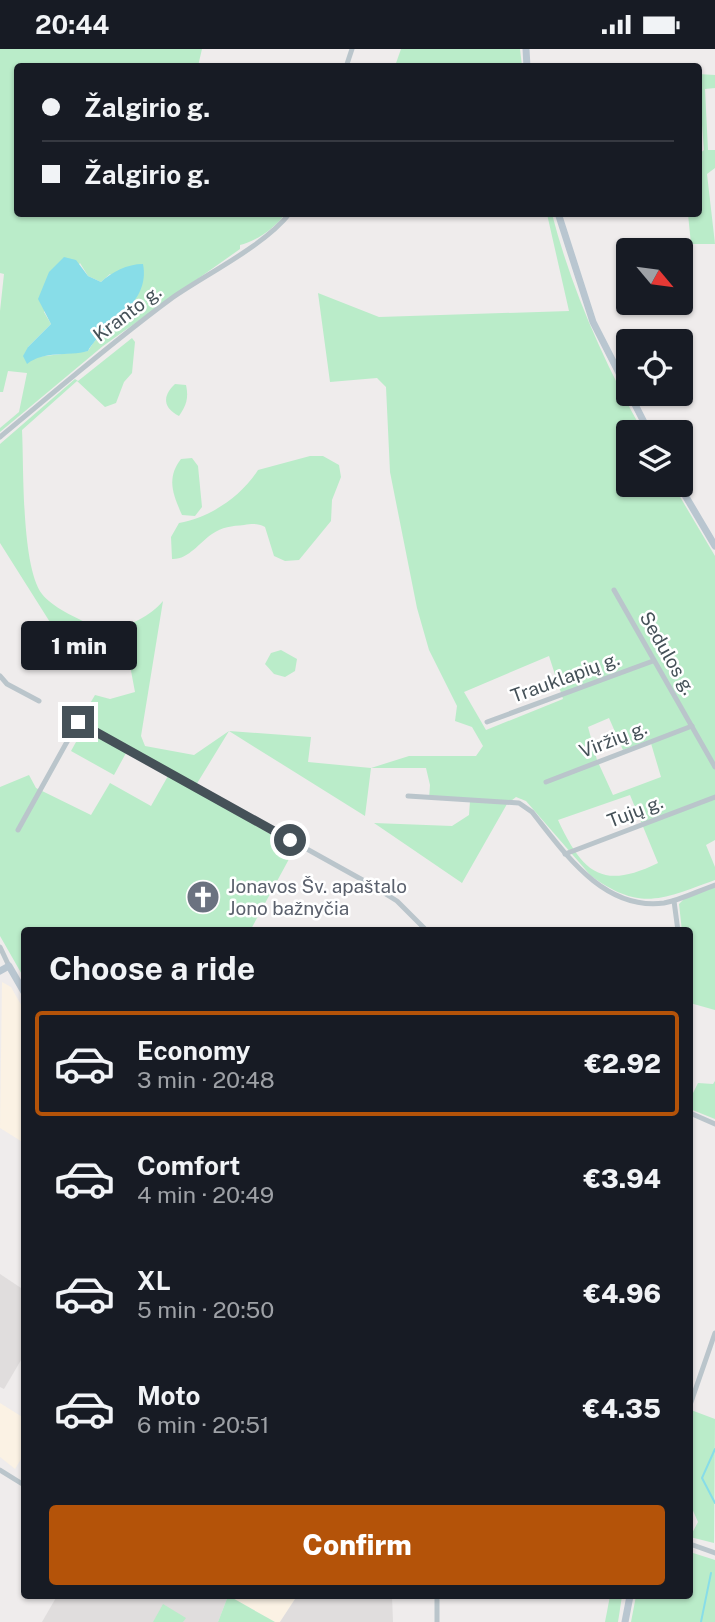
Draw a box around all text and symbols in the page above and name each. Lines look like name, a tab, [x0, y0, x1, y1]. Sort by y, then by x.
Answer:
text: 20:44	[35, 9, 109, 40]
text: Žalgirio g.	[84, 92, 210, 123]
text: Žalgirio g.	[84, 159, 210, 190]
north arrow	[616, 238, 693, 315]
map controls	[616, 238, 693, 497]
street label: Kranto g.	[89, 280, 165, 346]
button: locate	[616, 329, 693, 406]
button: layers	[616, 420, 693, 497]
street label: Sedulos g.	[635, 608, 701, 698]
callout: 1 min	[20, 621, 136, 669]
text: 1 min	[51, 632, 107, 659]
street label: Trauklapių g.	[508, 647, 622, 707]
route end	[62, 706, 94, 738]
street label: Viržių g.	[576, 716, 650, 762]
street label: Tujų g.	[604, 790, 666, 832]
route start	[274, 824, 306, 856]
place label: Jonavos Šv. apaštalo Jono bažnyčia	[228, 875, 407, 919]
church icon: Jonavos Šv. apaštalo Jono bažnyčia	[184, 878, 222, 916]
text: Choose a ride	[49, 950, 255, 987]
icon: car	[53, 1032, 116, 1095]
text: Economy	[137, 1035, 250, 1066]
text: €2.92	[584, 1048, 661, 1079]
text: 3 min · 20:48	[137, 1066, 275, 1093]
icon: car	[53, 1147, 116, 1210]
text: Comfort	[137, 1150, 240, 1181]
text: €3.94	[583, 1163, 661, 1194]
text: 4 min · 20:49	[137, 1181, 274, 1208]
icon: car	[53, 1262, 116, 1325]
text: XL	[137, 1265, 171, 1296]
text: €4.96	[583, 1278, 661, 1309]
text: 5 min · 20:50	[137, 1296, 274, 1323]
icon: car	[53, 1377, 116, 1440]
text: Moto	[137, 1380, 200, 1411]
text: €4.35	[583, 1393, 661, 1424]
text: 6 min · 20:51	[137, 1411, 269, 1438]
button: Confirm	[49, 1505, 665, 1585]

